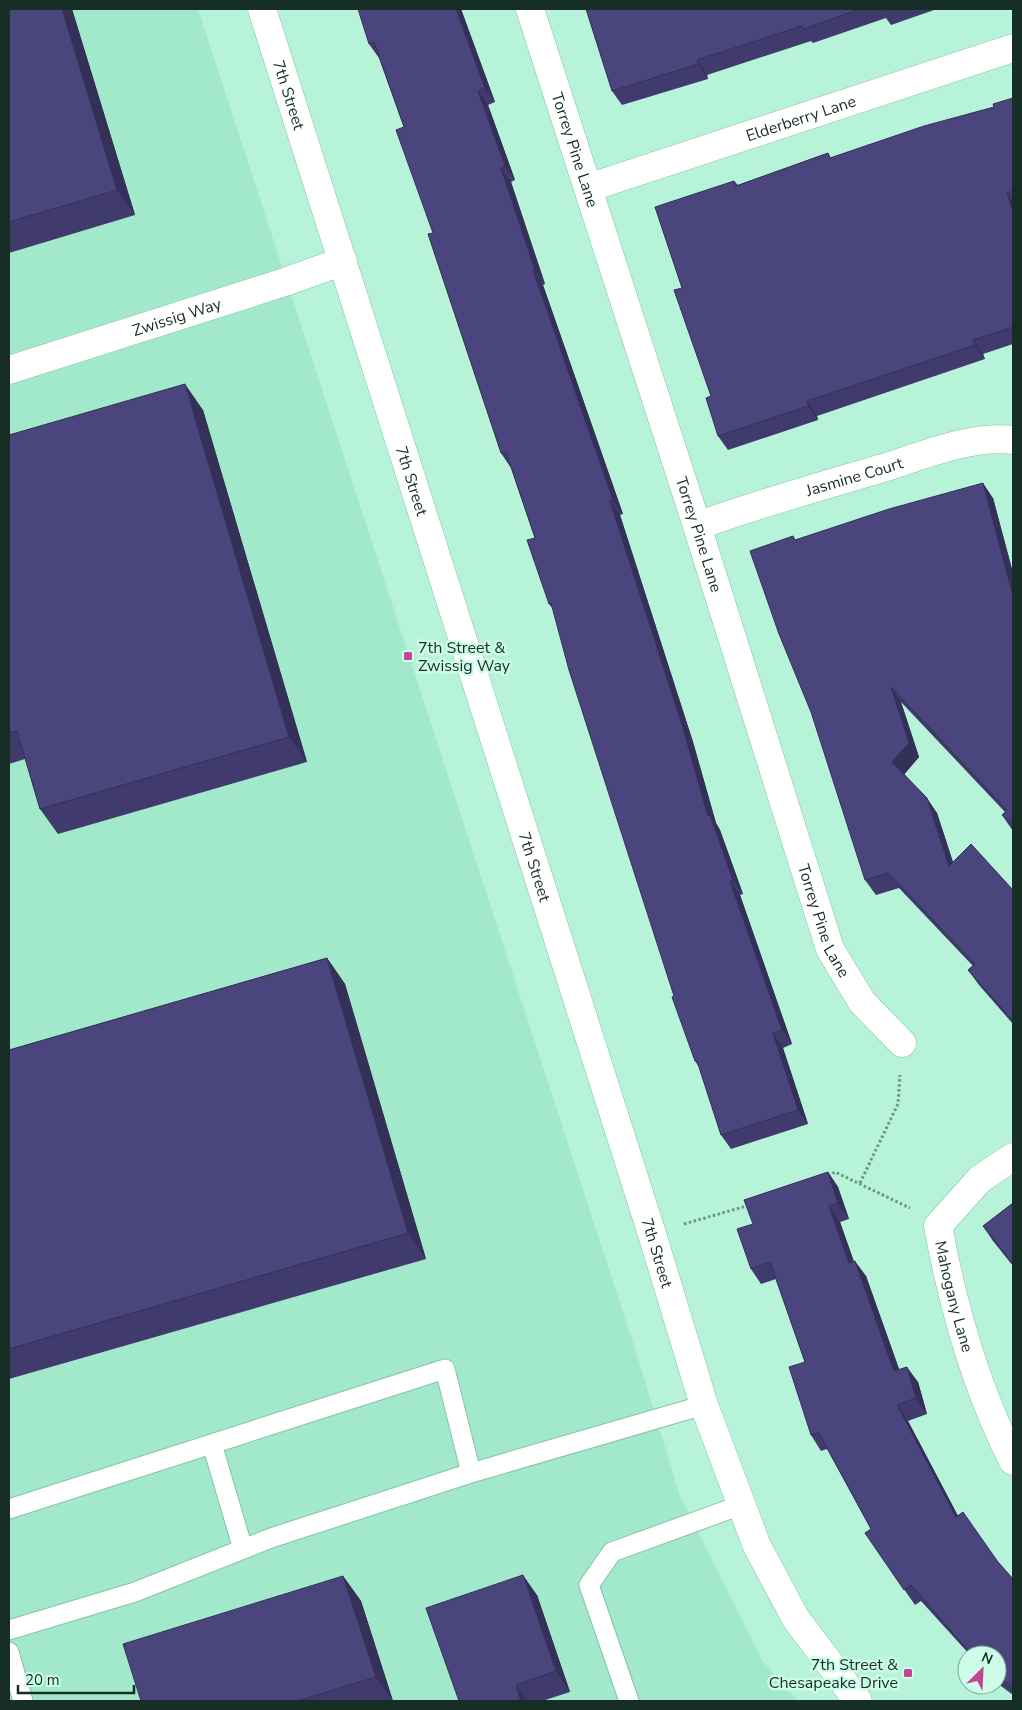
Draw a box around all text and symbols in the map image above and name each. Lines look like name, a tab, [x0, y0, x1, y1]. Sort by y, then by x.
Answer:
street label: 7th Street	[267, 57, 310, 133]
street label: Torrey Pine Lane	[546, 90, 603, 211]
street label: Elderberry Lane	[743, 91, 859, 147]
street label: Zwissig Way	[130, 293, 225, 342]
street label: 7th Street	[390, 443, 433, 519]
street label: Jasmine Court	[802, 452, 906, 502]
street label: Torrey Pine Lane	[670, 474, 727, 595]
place label: 7th Street & Zwissig Way	[418, 637, 511, 677]
marker: 7th Street & Zwissig Way	[402, 650, 414, 662]
street label: 7th Street	[513, 829, 556, 905]
street label: Torrey Pine Lane	[792, 861, 855, 982]
street label: 7th Street	[636, 1215, 678, 1291]
street label: Mahogany Lane	[929, 1239, 978, 1355]
north arrow	[957, 1645, 1007, 1695]
text: N	[978, 1648, 996, 1669]
place label: 7th Street & Chesapeake Drive	[769, 1654, 898, 1694]
scale bar	[18, 1662, 134, 1694]
marker: 7th Street & Chesapeake Drive	[902, 1667, 914, 1679]
text: 20 m	[25, 1670, 60, 1690]

